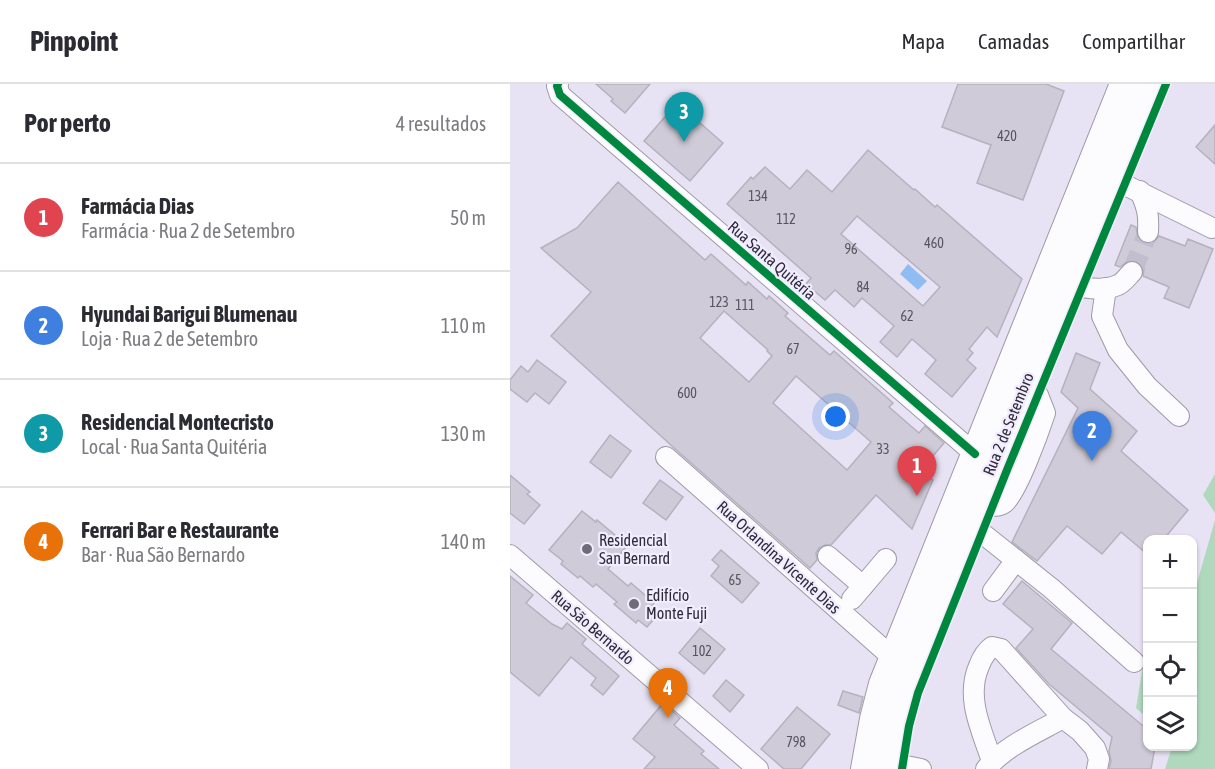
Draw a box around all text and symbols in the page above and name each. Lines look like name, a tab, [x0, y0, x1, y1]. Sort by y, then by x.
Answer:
text: Pinpoint	[30, 25, 118, 57]
text: Mapa	[901, 29, 945, 53]
text: Camadas	[978, 29, 1049, 53]
text: Compartilhar	[1082, 29, 1185, 53]
pin: 3	[664, 92, 704, 142]
text: Por perto	[24, 108, 111, 138]
text: 4 resultados	[396, 112, 486, 135]
house number: 420	[997, 128, 1017, 144]
house number: 134	[748, 188, 768, 204]
text: Farmácia Dias	[81, 193, 194, 219]
text: 1	[39, 206, 48, 229]
text: 50 m	[450, 206, 486, 229]
house number: 112	[776, 211, 796, 227]
street label: Rua Santa Quitéria	[725, 217, 819, 303]
text: Farmácia · Rua 2 de Setembro	[81, 219, 295, 242]
house number: 460	[924, 235, 944, 251]
house number: 96	[844, 241, 858, 257]
house number: 84	[856, 279, 870, 295]
house number: 123	[709, 294, 729, 310]
house number: 111	[735, 297, 755, 313]
text: Hyundai Barigui Blumenau	[81, 301, 297, 327]
house number: 62	[900, 308, 914, 324]
text: 2	[39, 314, 48, 337]
text: 110 m	[441, 314, 486, 337]
text: Loja · Rua 2 de Setembro	[81, 327, 258, 350]
house number: 67	[786, 341, 800, 357]
street label: Rua 2 de Setembro	[979, 370, 1037, 478]
house number: 600	[677, 385, 697, 401]
your location	[821, 402, 850, 431]
text: Residencial Montecristo	[81, 409, 274, 435]
pin: 2	[1072, 412, 1112, 461]
text: 3	[39, 422, 48, 445]
text: 130 m	[441, 422, 486, 445]
text: Local · Rua Santa Quitéria	[81, 435, 267, 458]
house number: 33	[876, 441, 890, 457]
pin: 1	[898, 446, 936, 496]
street label: Rua Orlandina Vicente Dias	[714, 497, 845, 617]
text: Ferrari Bar e Restaurante	[81, 517, 279, 543]
text: 4	[39, 530, 48, 553]
text: 140 m	[441, 530, 486, 553]
place label: Residencial San Bernard	[599, 531, 670, 567]
map controls	[1143, 535, 1197, 751]
button: +	[1143, 535, 1197, 589]
marker: Residencial San Bernard	[580, 542, 594, 556]
text: Bar · Rua São Bernardo	[81, 543, 245, 566]
house number: 65	[728, 572, 742, 588]
street label: Rua São Bernardo	[548, 586, 638, 668]
place label: Edifício Monte Fuji	[646, 586, 707, 623]
button: −	[1143, 589, 1197, 643]
marker: Edifício Monte Fuji	[627, 597, 641, 611]
house number: 102	[692, 643, 712, 659]
button: locate	[1143, 643, 1197, 697]
pin: 4	[648, 668, 688, 718]
button: layers	[1143, 697, 1197, 751]
house number: 798	[786, 734, 806, 750]

